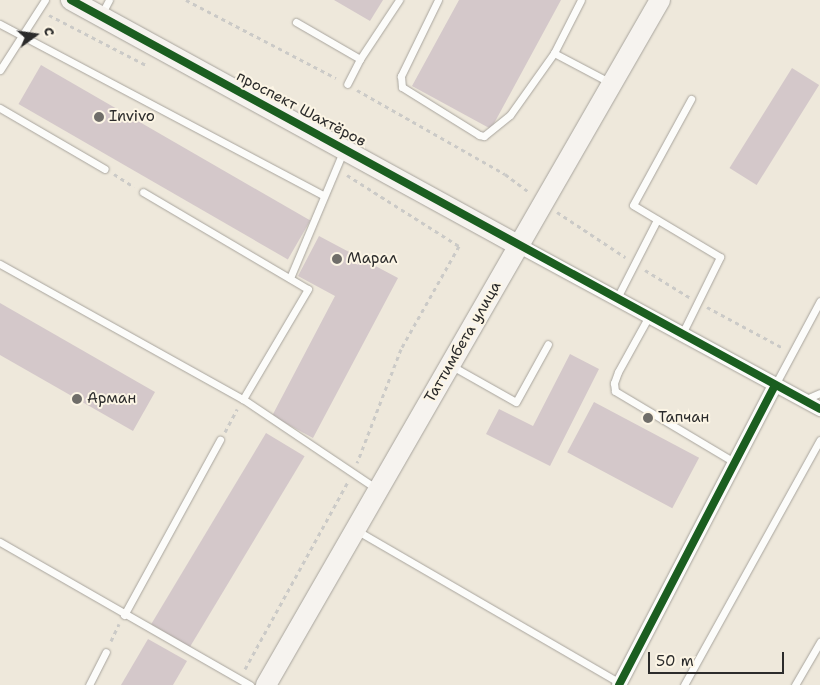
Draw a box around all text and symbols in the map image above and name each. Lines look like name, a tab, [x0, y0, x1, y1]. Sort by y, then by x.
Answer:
north arrow	[10, 10, 60, 60]
text: С	[40, 25, 59, 38]
street label: проспект Шахтёров	[233, 67, 369, 151]
place label: Invivo	[109, 108, 155, 126]
marker: Invivo	[93, 111, 105, 123]
place label: Марал	[347, 250, 397, 268]
marker: Марал	[331, 253, 343, 265]
street label: Таттимбета улица	[421, 278, 505, 406]
place label: Арман	[87, 390, 136, 408]
marker: Арман	[71, 393, 83, 405]
place label: Тапчан	[658, 409, 709, 427]
marker: Тапчан	[642, 412, 654, 424]
scale bar	[650, 642, 786, 674]
text: 50 m	[656, 651, 694, 671]

